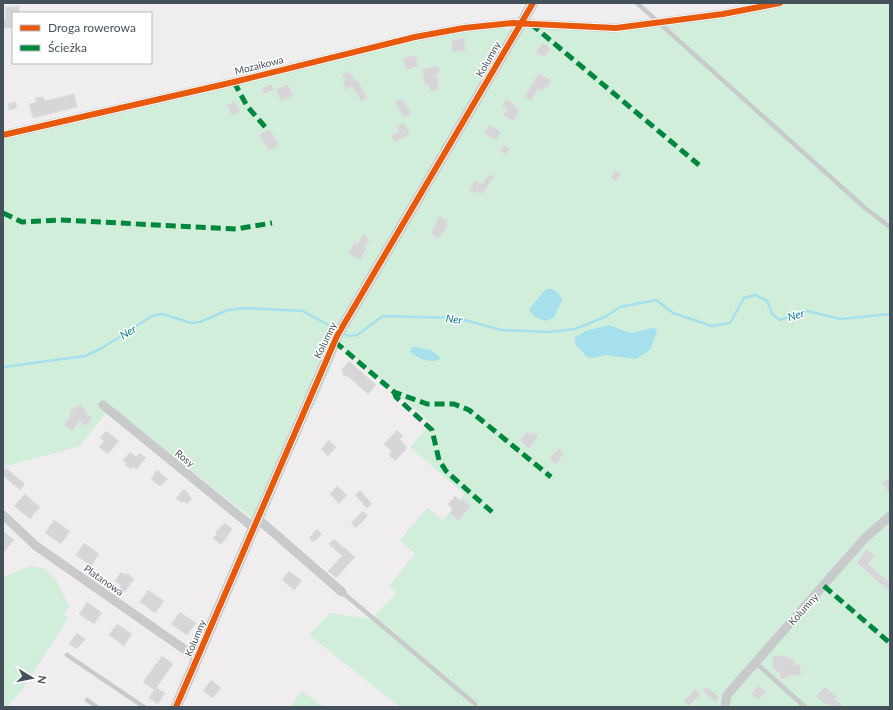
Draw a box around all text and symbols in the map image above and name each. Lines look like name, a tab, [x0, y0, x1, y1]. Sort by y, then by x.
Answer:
legend	[12, 12, 152, 64]
text: Droga rowerowa	[48, 20, 136, 35]
street label: Kolumny	[473, 39, 503, 79]
text: Ścieżka	[48, 40, 87, 55]
street label: Mozaikowa	[233, 53, 285, 77]
water label: Ner	[786, 306, 806, 323]
water label: Ner	[445, 311, 463, 326]
street label: Kolumny	[311, 319, 339, 360]
water label: Ner	[117, 322, 138, 342]
street label: Rosy	[173, 447, 198, 470]
street label: Platanowa	[82, 562, 126, 598]
street label: Kolumny	[786, 590, 821, 627]
street label: Kolumny	[182, 617, 208, 658]
north arrow	[12, 658, 52, 698]
text: N	[35, 675, 49, 685]

